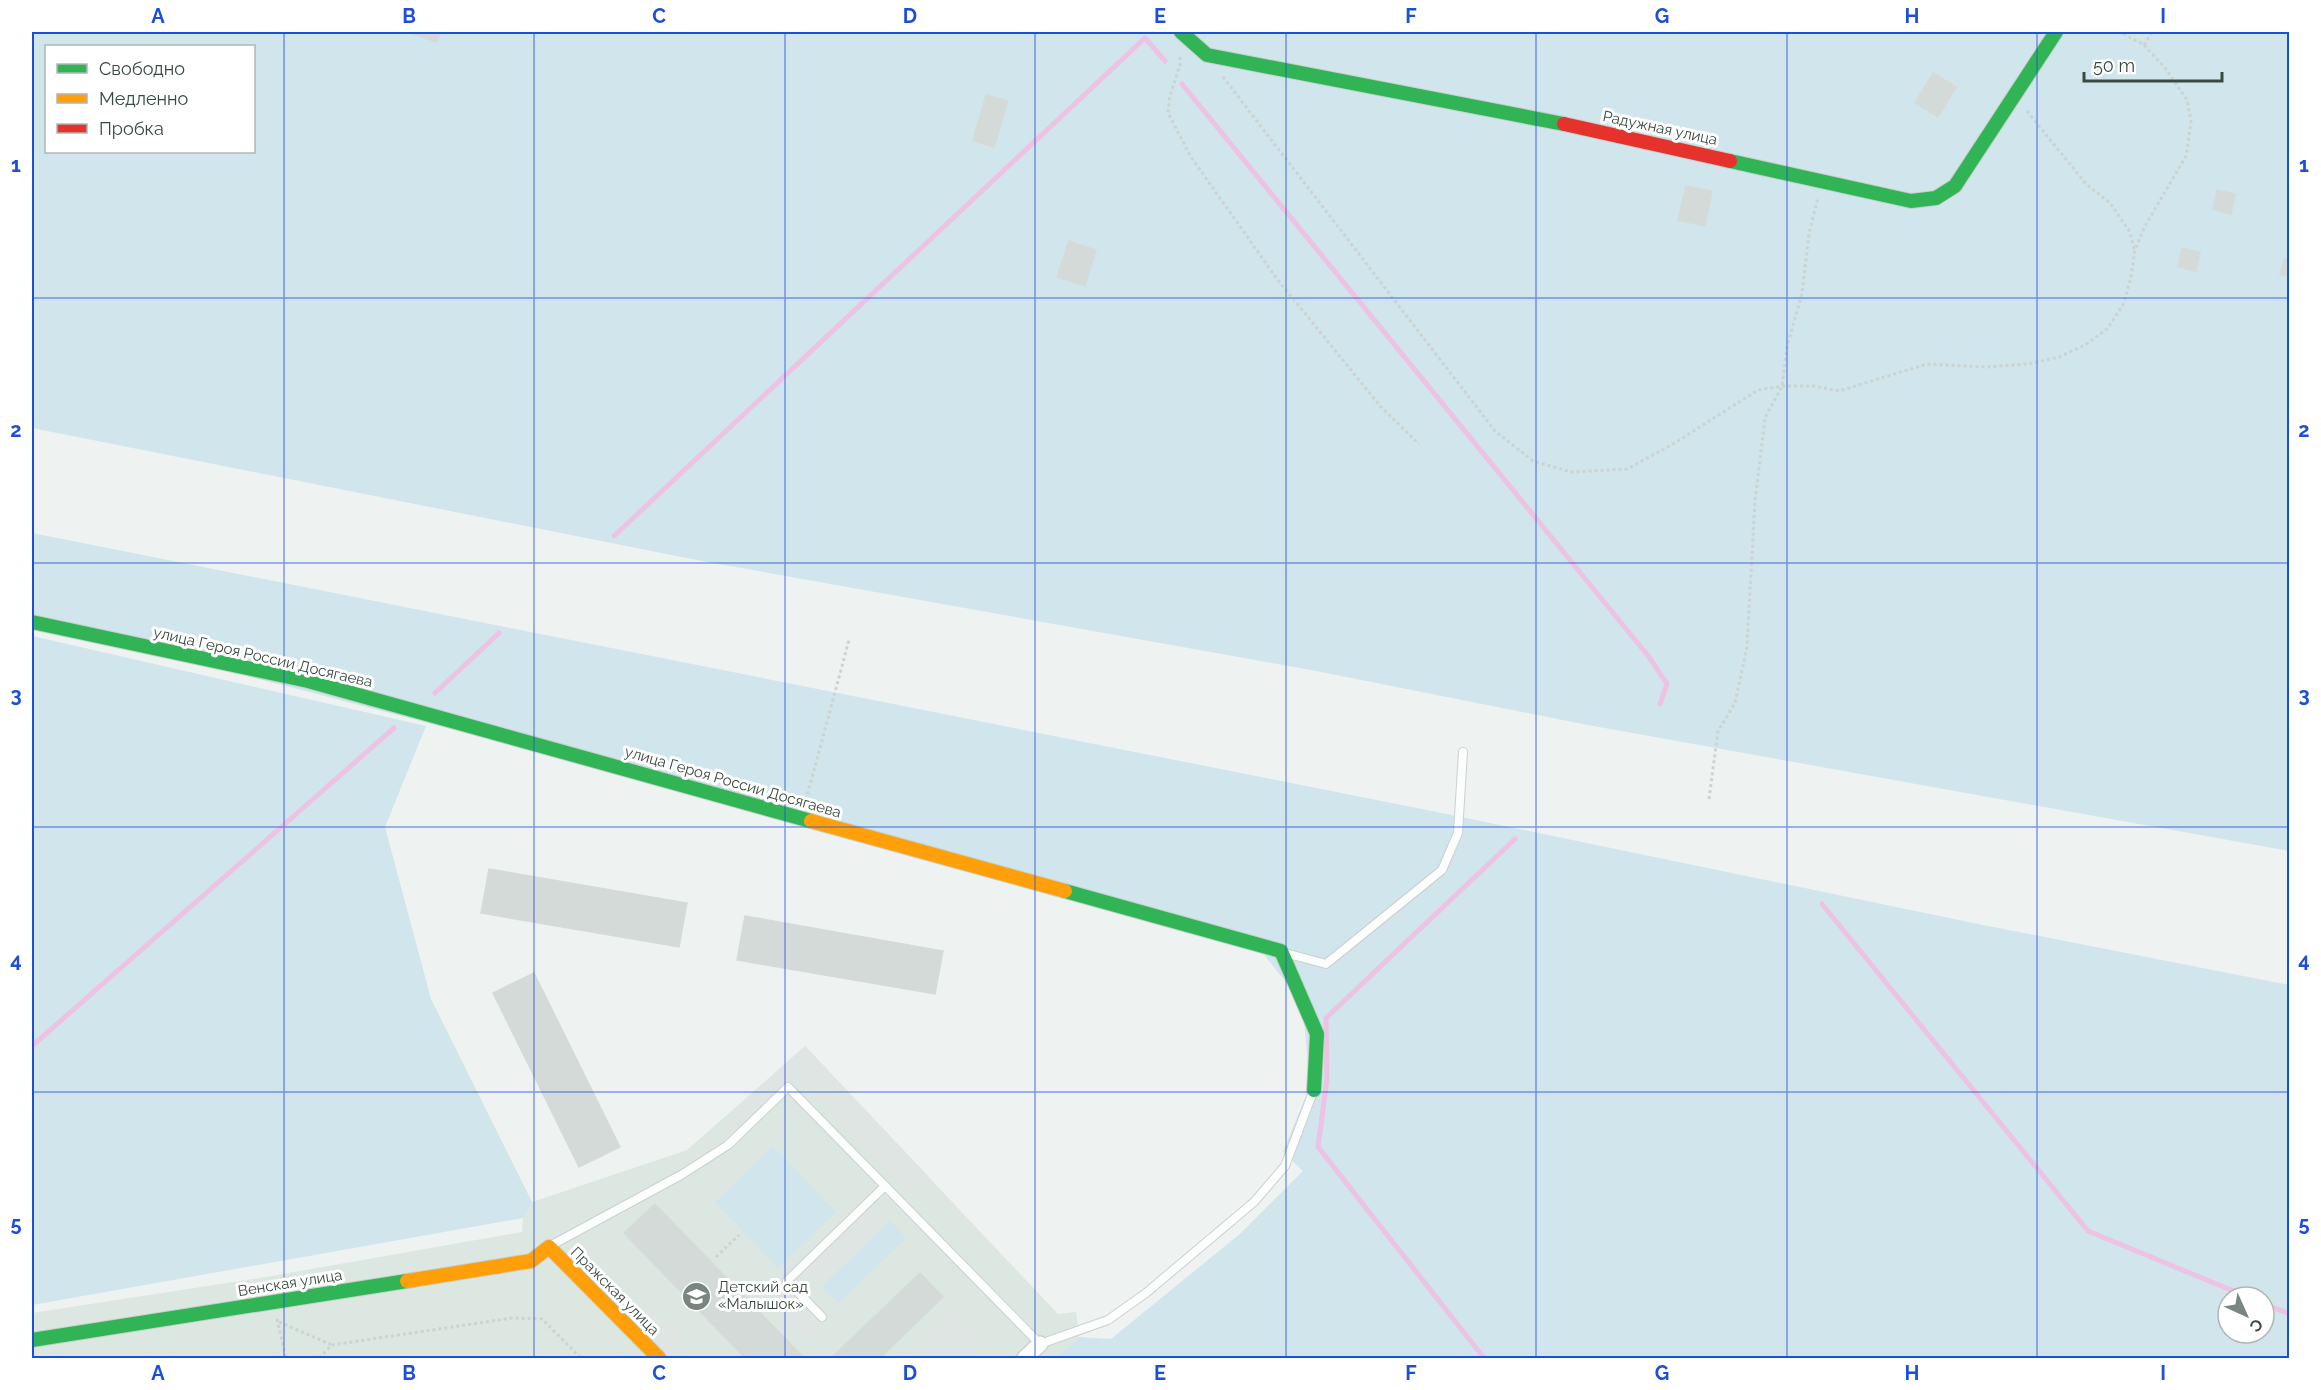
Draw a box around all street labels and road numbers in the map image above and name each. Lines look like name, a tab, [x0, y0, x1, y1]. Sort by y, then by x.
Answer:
street label: Радужная улица	[1601, 107, 1719, 149]
street label: улица Героя России Досягаева	[152, 623, 374, 691]
street label: улица Героя России Досягаева	[623, 742, 843, 822]
street label: Пражская улица	[567, 1243, 663, 1339]
street label: Венская улица	[237, 1266, 343, 1300]

